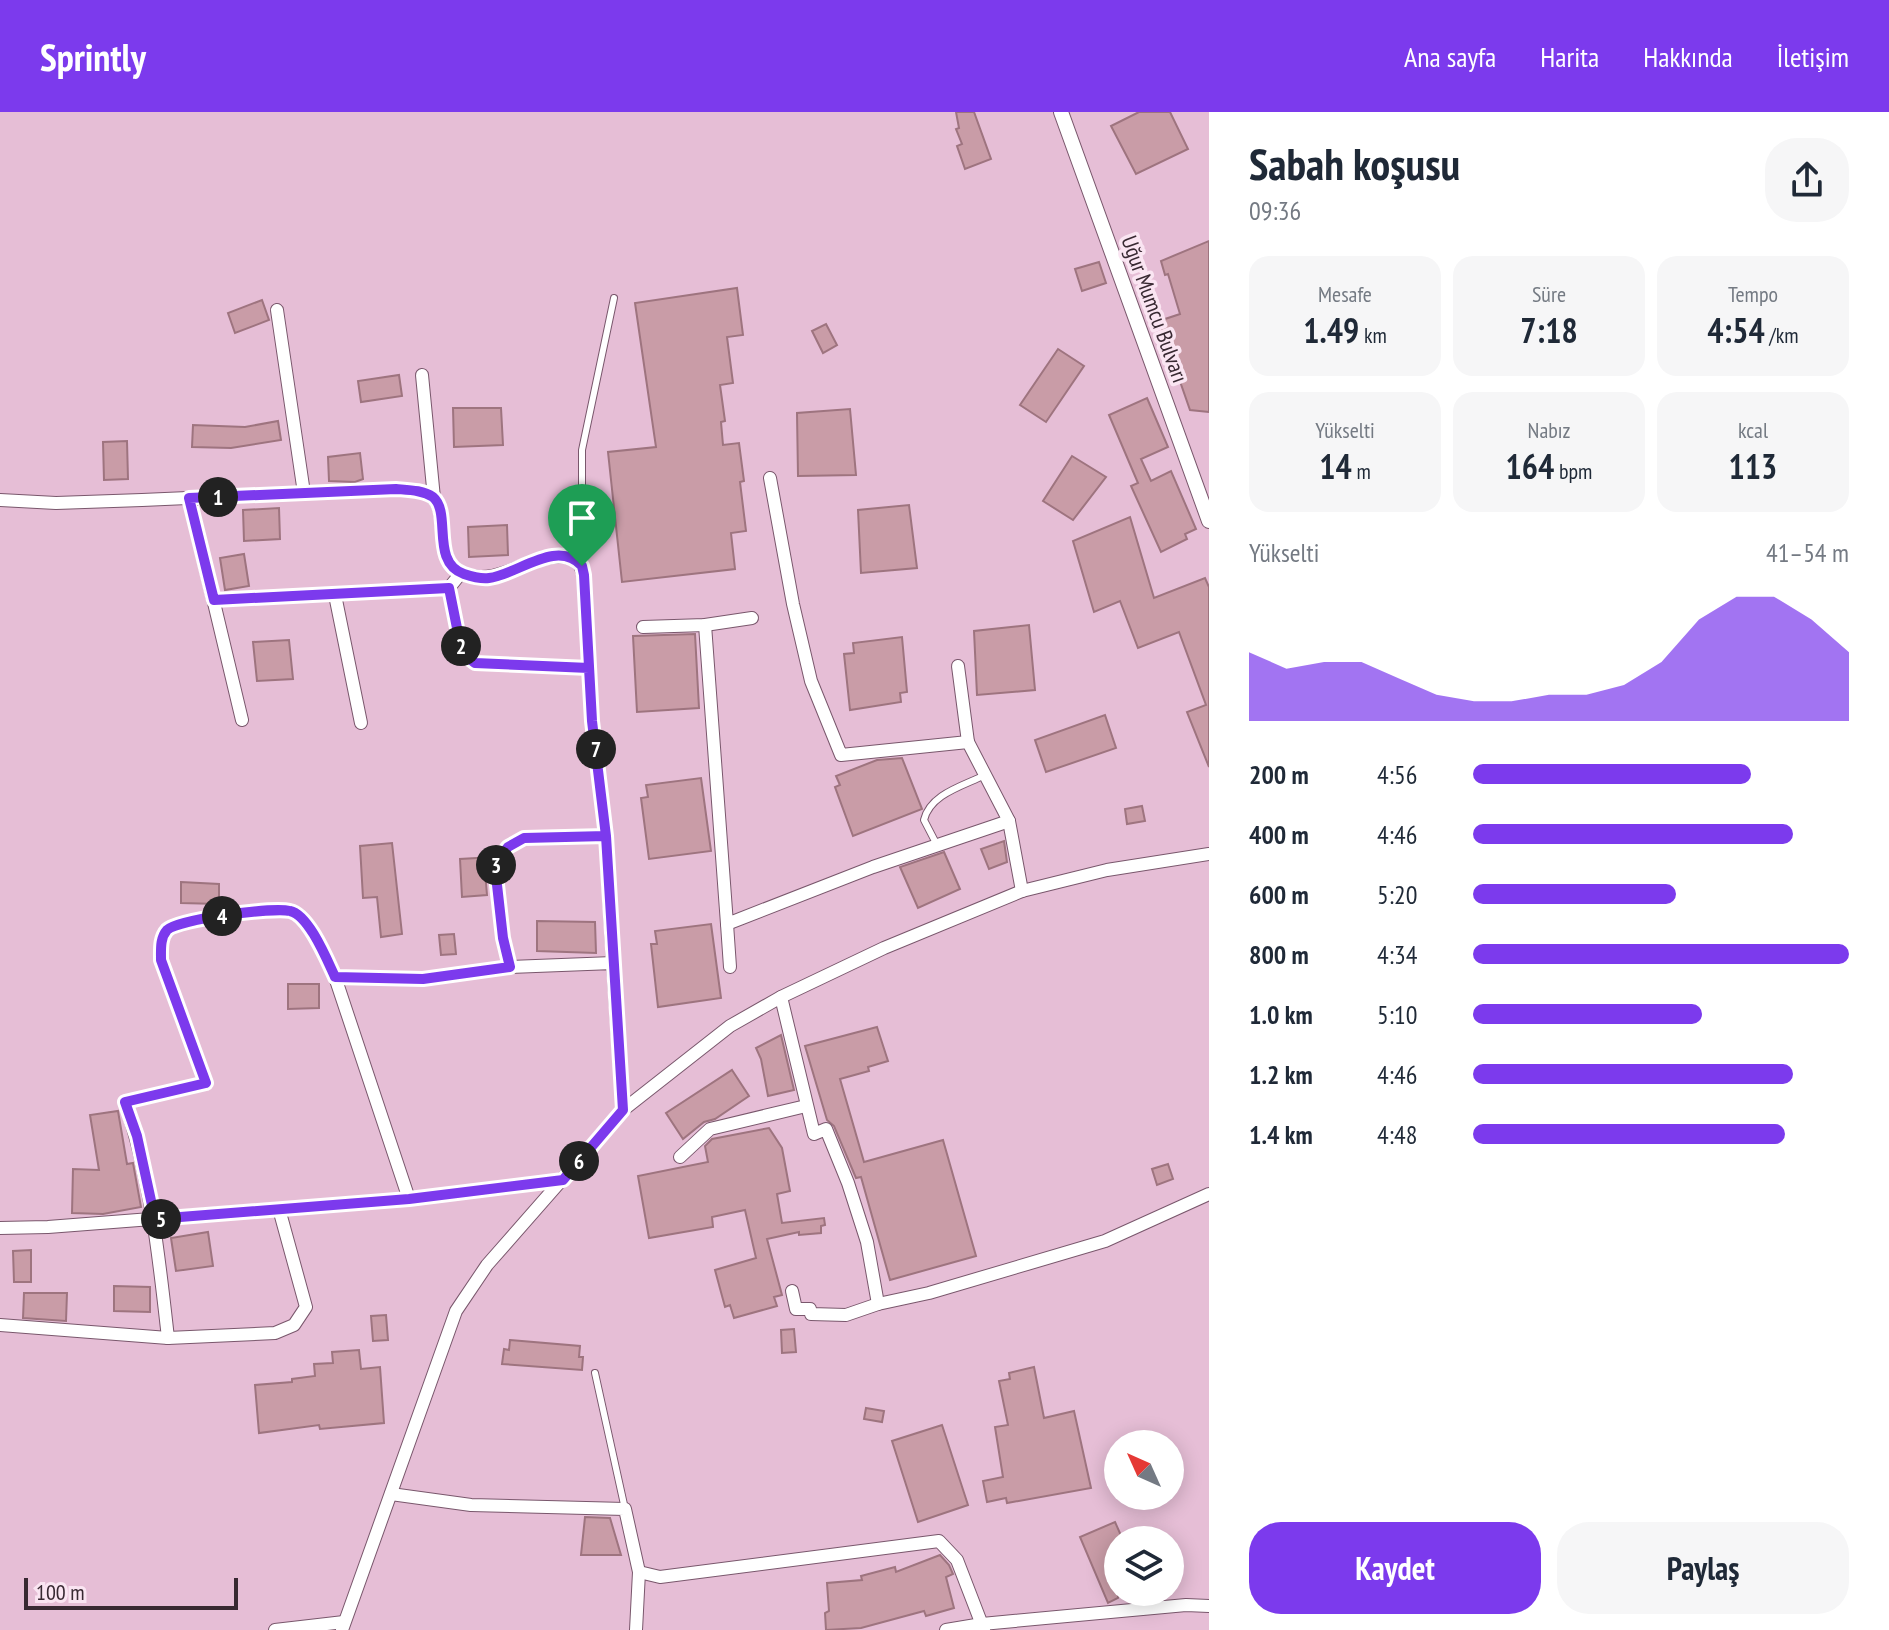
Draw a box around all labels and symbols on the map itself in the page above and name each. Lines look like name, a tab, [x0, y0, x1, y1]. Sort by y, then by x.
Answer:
street label: Uğur Mumcu Bulvarı	[1115, 232, 1195, 386]
pin: 1	[198, 477, 238, 517]
pin	[548, 484, 616, 566]
pin: 2	[441, 626, 481, 666]
pin: 7	[576, 729, 616, 769]
pin: 3	[476, 845, 516, 885]
pin: 4	[202, 896, 242, 936]
pin: 6	[559, 1141, 599, 1181]
pin: 5	[141, 1199, 181, 1239]
north arrow	[1104, 1430, 1184, 1510]
scale bar	[24, 1574, 238, 1610]

